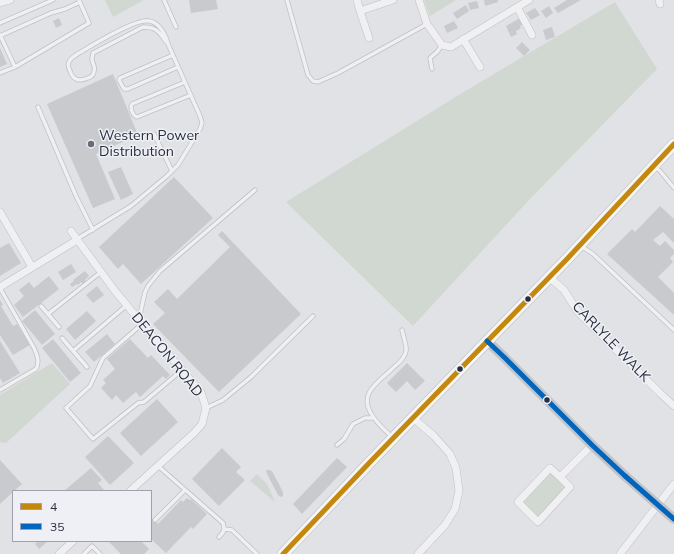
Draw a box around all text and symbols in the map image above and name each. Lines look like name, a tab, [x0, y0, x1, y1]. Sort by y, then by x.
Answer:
place label: Western Power Distribution	[99, 128, 199, 160]
marker: Western Power Distribution	[86, 139, 96, 149]
unlabelled marker	[523, 294, 533, 304]
street label: CARLYLE WALK	[568, 298, 654, 386]
street label: DEACON ROAD	[128, 309, 206, 401]
unlabelled marker	[455, 364, 465, 374]
unlabelled marker	[542, 395, 552, 405]
legend	[12, 490, 152, 542]
text: 4	[50, 499, 57, 514]
text: 35	[50, 519, 64, 534]

